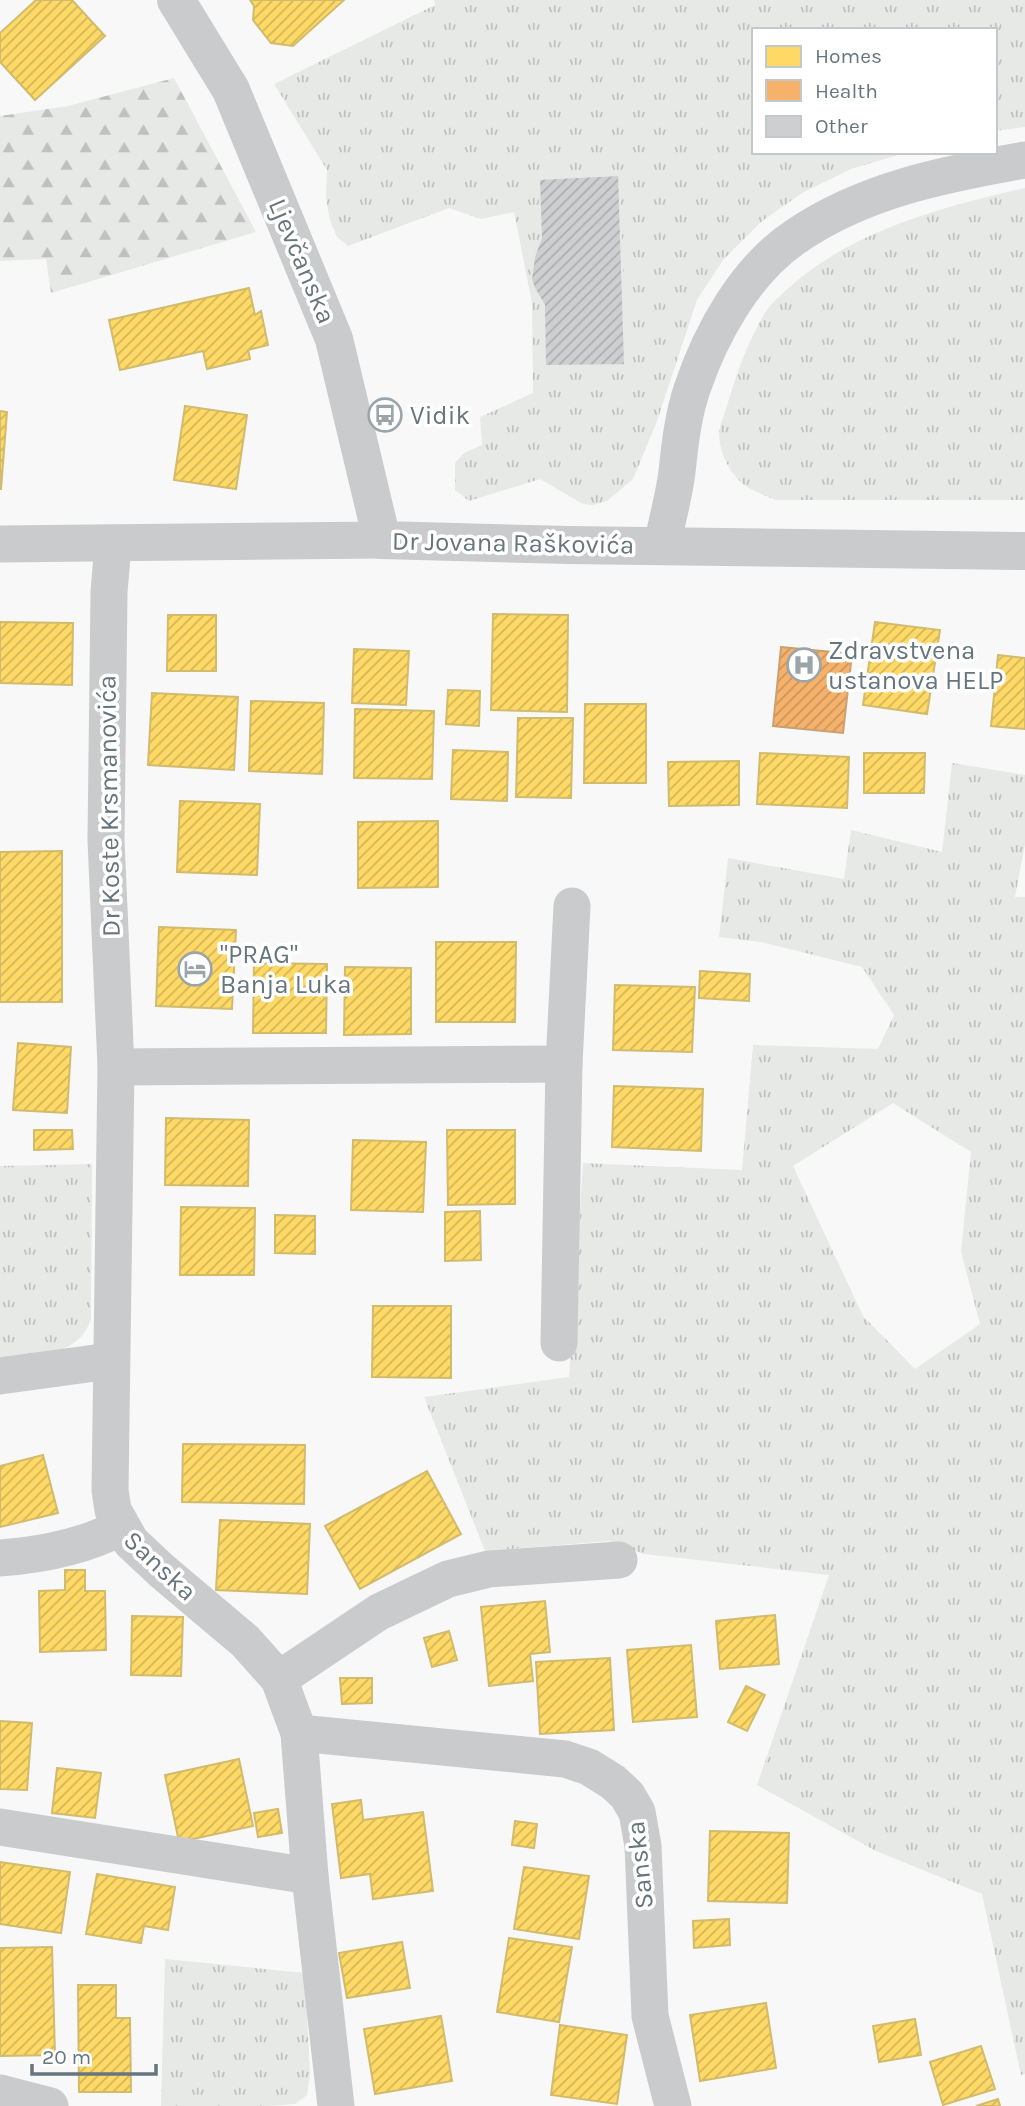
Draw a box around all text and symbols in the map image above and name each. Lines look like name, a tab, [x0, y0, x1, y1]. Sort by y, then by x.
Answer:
legend	[752, 28, 997, 154]
text: Homes	[815, 44, 882, 68]
text: Health	[815, 79, 878, 103]
text: Other	[815, 114, 868, 138]
street label: Ljevčanska	[262, 194, 342, 328]
bus stop icon: Vidik	[366, 396, 404, 434]
place label: Vidik	[410, 400, 470, 431]
street label: Dr Jovana Raškovića	[392, 525, 634, 561]
place label: Zdravstvena ustanova HELP	[828, 635, 1004, 696]
hospital icon: Zdravstvena ustanova HELP	[785, 646, 823, 684]
street label: Dr Koste Krsmanovića	[91, 675, 127, 937]
place label: "PRAG" Banja Luka	[220, 939, 352, 1000]
hotel icon: "PRAG" Banja Luka	[176, 950, 214, 988]
street label: Sanska	[117, 1525, 203, 1607]
street label: Sanska	[620, 1819, 660, 1911]
scale bar	[32, 2032, 156, 2076]
text: 20 m	[42, 2045, 91, 2069]

